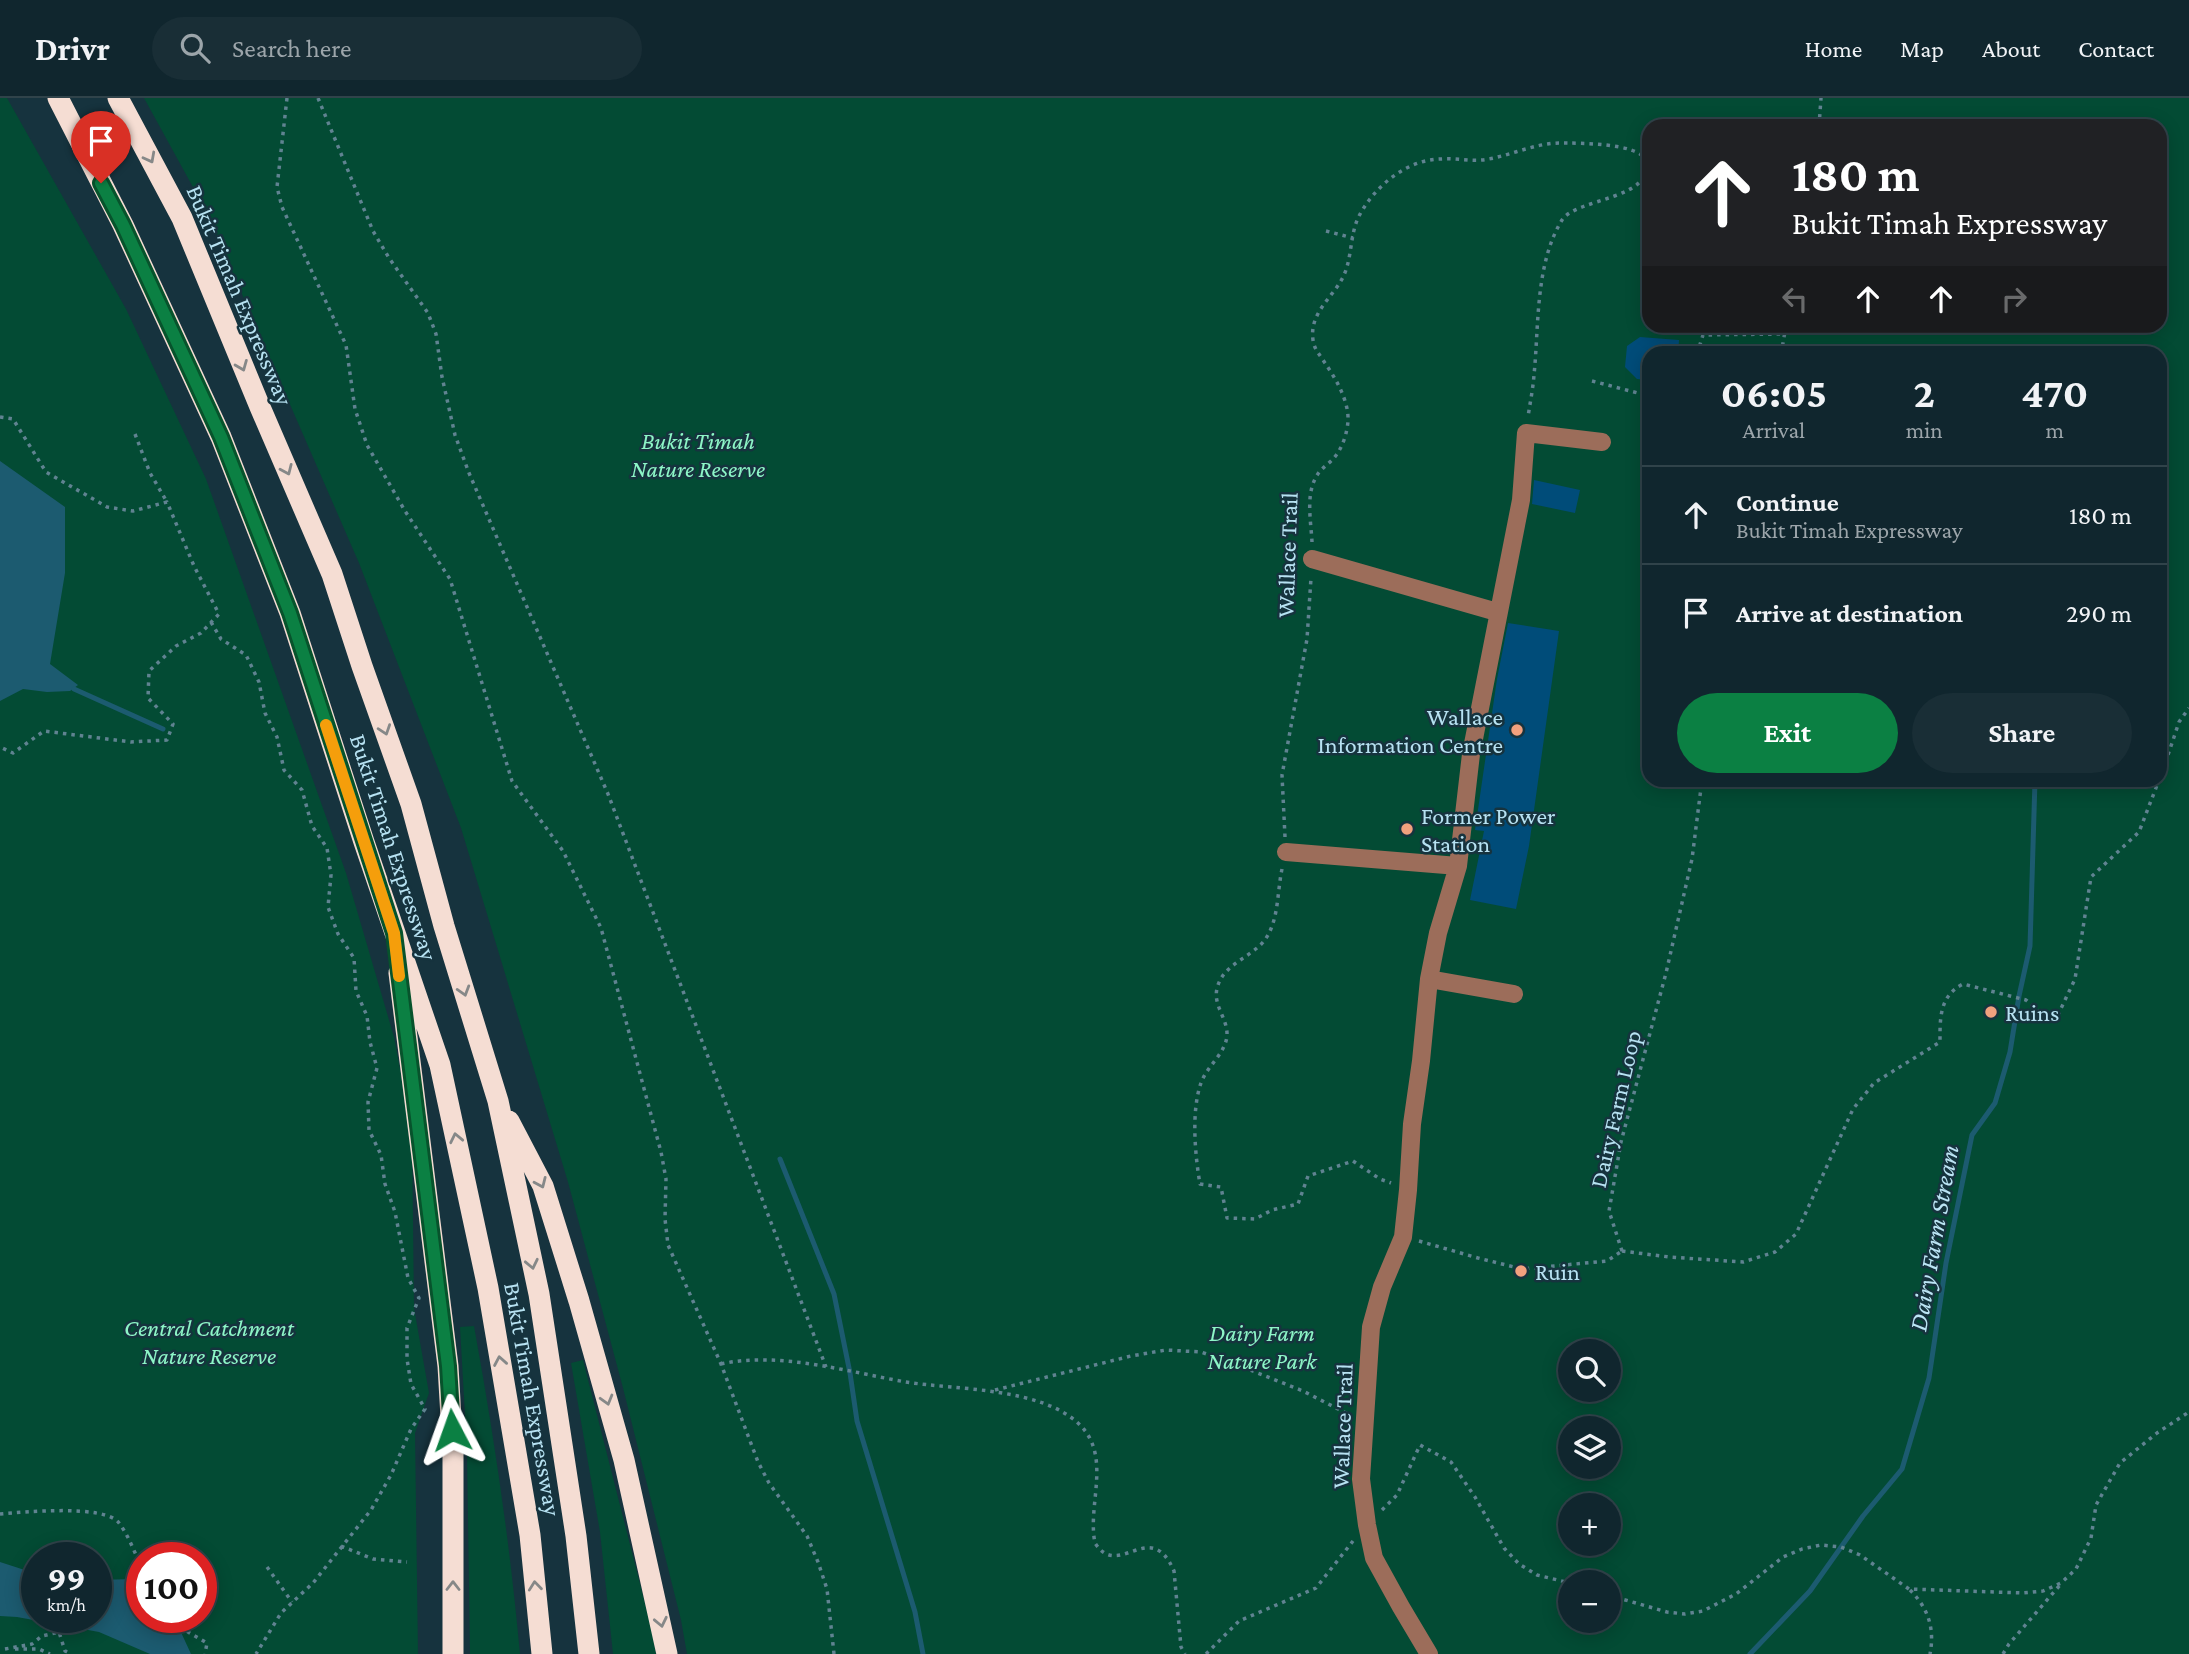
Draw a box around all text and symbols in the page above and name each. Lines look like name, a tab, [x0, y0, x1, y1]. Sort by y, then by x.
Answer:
search box	[152, 17, 642, 80]
icon: search	[176, 29, 214, 67]
text: Drivr	[35, 30, 110, 67]
text: Search here	[232, 34, 351, 63]
text: Home	[1805, 35, 1862, 62]
text: Map	[1900, 35, 1944, 62]
text: About	[1982, 35, 2040, 62]
text: Contact	[2078, 35, 2154, 62]
pin	[71, 111, 131, 183]
icon: arrive	[82, 122, 120, 160]
icon: ahead	[1677, 147, 1768, 238]
text: 180 m	[1792, 147, 1920, 202]
one-way arrow	[142, 151, 155, 163]
street label: Bukit Timah Expressway	[181, 181, 299, 410]
text: Bukit Timah Expressway	[1792, 205, 2107, 241]
icon: left	[1776, 280, 1814, 318]
icon: ahead	[1849, 280, 1887, 318]
icon: ahead	[1922, 280, 1960, 318]
icon: right	[1995, 280, 2033, 318]
one-way arrow	[234, 359, 248, 371]
text: 06:05	[1721, 369, 1827, 416]
text: 2	[1913, 369, 1935, 416]
text: 470	[2021, 369, 2088, 416]
text: Arrival	[1743, 417, 1805, 443]
text: min	[1906, 417, 1943, 443]
text: m	[2046, 417, 2064, 443]
park label: Bukit Timah Nature Reserve	[631, 427, 765, 482]
one-way arrow	[279, 463, 293, 475]
text: Continue	[1736, 488, 1839, 517]
street label: Wallace Trail	[1271, 492, 1303, 618]
icon: ahead	[1677, 496, 1715, 534]
text: 180 m	[2069, 501, 2132, 530]
text: Bukit Timah Expressway	[1736, 517, 1963, 543]
icon: arrive	[1677, 594, 1715, 632]
text: Arrive at destination	[1736, 599, 1963, 628]
text: 290 m	[2066, 599, 2132, 628]
button: Exit	[1677, 693, 1898, 773]
button: Share	[1912, 693, 2132, 773]
place label: Wallace Information Centre	[1318, 703, 1503, 758]
marker: Wallace Information Centre	[1509, 722, 1525, 738]
one-way arrow	[376, 724, 390, 736]
street label: Bukit Timah Expressway	[345, 730, 444, 965]
place label: Former Power Station	[1421, 802, 1556, 857]
marker: Former Power Station	[1399, 821, 1415, 837]
one-way arrow	[455, 985, 470, 997]
place label: Ruins	[2005, 999, 2059, 1026]
marker: Ruins	[1983, 1004, 1999, 1020]
street label: Dairy Farm Loop	[1584, 1028, 1646, 1190]
one-way arrow	[449, 1132, 464, 1144]
water label: Dairy Farm Stream	[1903, 1143, 1965, 1333]
one-way arrow	[533, 1176, 547, 1188]
one-way arrow	[524, 1258, 539, 1270]
place label: Ruin	[1535, 1258, 1580, 1285]
marker: Ruin	[1513, 1263, 1529, 1279]
street label: Bukit Timah Expressway	[499, 1280, 567, 1519]
park label: Central Catchment Nature Reserve	[124, 1314, 295, 1369]
park label: Dairy Farm Nature Park	[1207, 1319, 1318, 1374]
map controls	[1558, 1339, 1621, 1633]
button: search	[1558, 1339, 1621, 1402]
one-way arrow	[493, 1355, 508, 1367]
street label: Wallace Trail	[1326, 1363, 1358, 1489]
position arrow	[415, 1393, 489, 1467]
one-way arrow	[599, 1394, 613, 1406]
button: layers	[1558, 1416, 1621, 1479]
button: +	[1558, 1493, 1621, 1556]
speed limit sign: 100	[126, 1542, 217, 1633]
text: 99	[47, 1559, 86, 1598]
button: −	[1558, 1570, 1621, 1633]
one-way arrow	[445, 1580, 461, 1591]
one-way arrow	[528, 1580, 543, 1591]
text: km/h	[47, 1595, 86, 1615]
one-way arrow	[652, 1615, 667, 1627]

